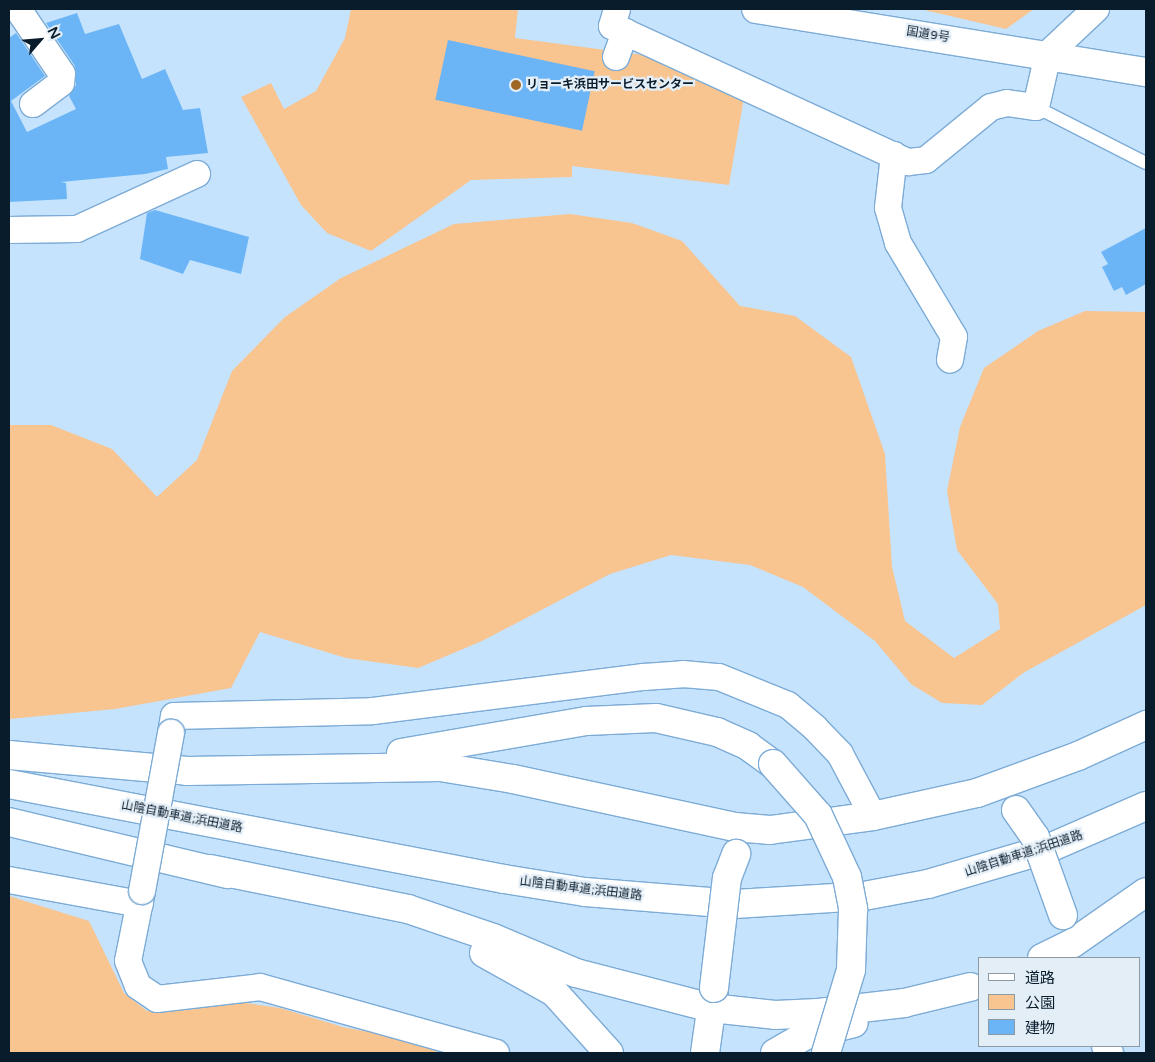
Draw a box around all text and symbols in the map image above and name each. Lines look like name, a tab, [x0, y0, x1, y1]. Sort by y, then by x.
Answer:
north arrow	[15, 15, 65, 65]
text: N	[44, 24, 64, 42]
street label: 国道9号	[905, 24, 951, 46]
place label: リョーキ浜田サービスセンター	[526, 78, 694, 92]
marker: リョーキ浜田サービスセンター	[510, 79, 522, 91]
street label: 山陰自動車道;浜田道路	[120, 798, 244, 836]
street label: 山陰自動車道;浜田道路	[963, 828, 1085, 880]
street label: 山陰自動車道;浜田道路	[519, 874, 643, 904]
legend	[978, 957, 1140, 1047]
text: 道路	[1025, 969, 1055, 987]
text: 公園	[1025, 994, 1055, 1012]
text: 建物	[1025, 1019, 1055, 1037]

